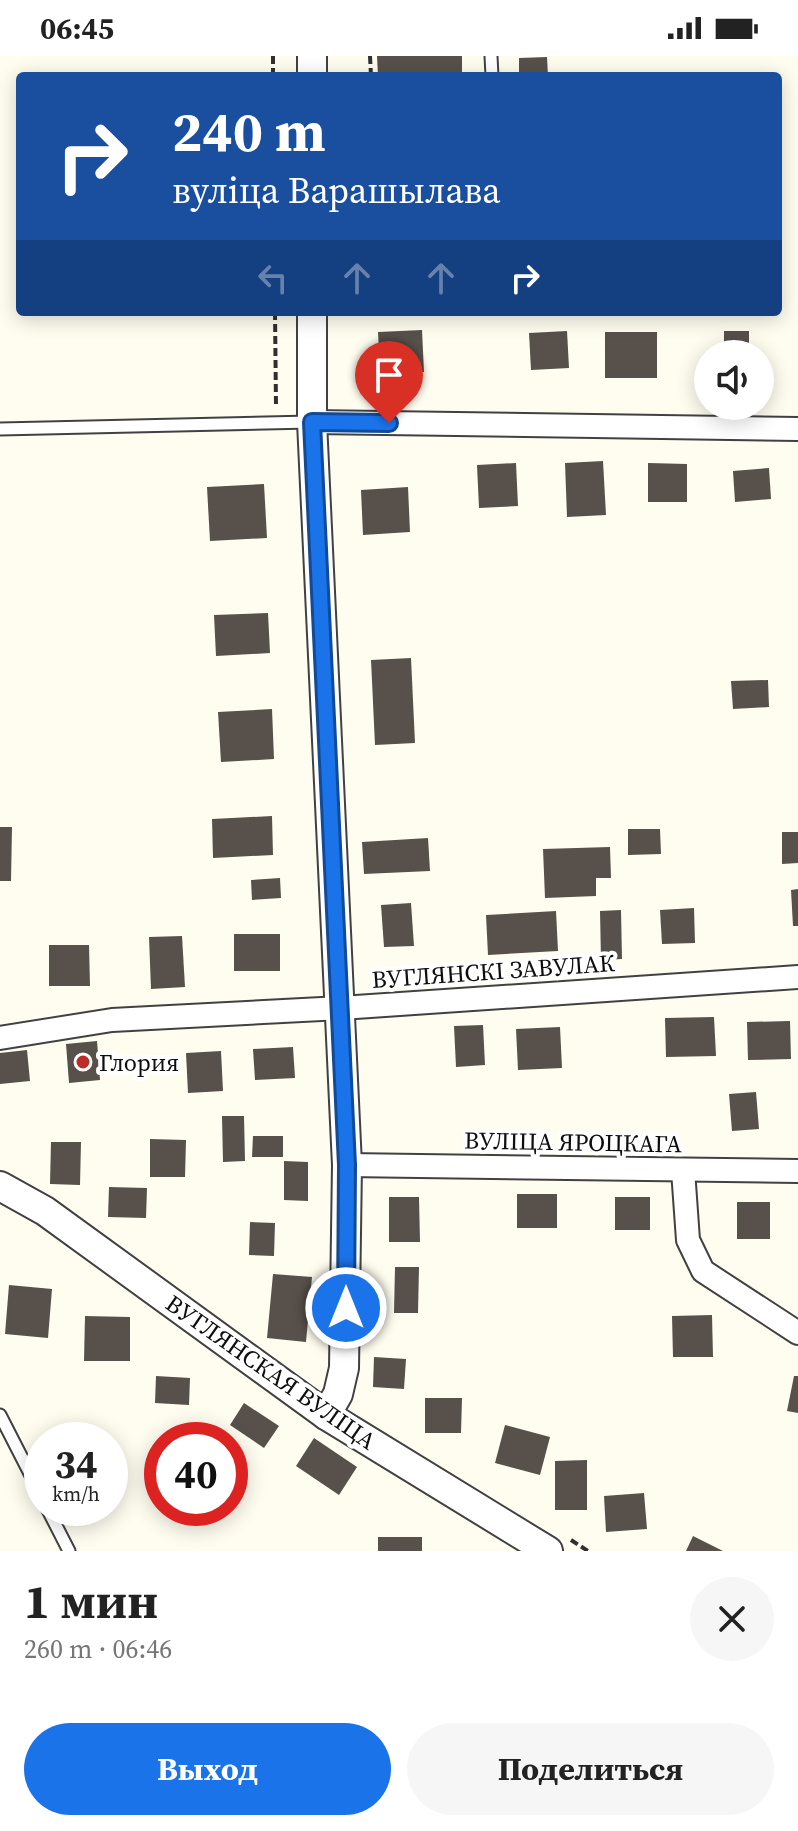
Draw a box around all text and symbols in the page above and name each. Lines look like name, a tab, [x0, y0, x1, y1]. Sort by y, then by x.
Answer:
text: 06:45	[40, 8, 114, 49]
text: 240 m	[172, 93, 326, 170]
icon: right	[40, 104, 144, 208]
text: вуліца Варашылава	[172, 166, 501, 215]
icon: left	[251, 256, 295, 300]
icon: ahead	[335, 256, 379, 300]
icon: ahead	[419, 256, 463, 300]
icon: right	[503, 256, 547, 300]
map controls	[694, 340, 774, 420]
button: sound	[694, 340, 774, 420]
pin	[355, 341, 423, 423]
icon: arrive	[367, 353, 411, 397]
street label: ВУГЛЯНСКІ ЗАВУЛАК	[370, 946, 616, 996]
place label: Глория	[99, 1046, 179, 1079]
marker: Глория	[74, 1053, 92, 1071]
street label: ВУЛІЦА ЯРОЦКАГА	[464, 1124, 682, 1160]
position arrow	[304, 1266, 388, 1350]
street label: ВУГЛЯНСКАЯ ВУЛІЦА	[159, 1287, 383, 1457]
speed limit sign: 40	[144, 1422, 248, 1526]
text: 34	[54, 1437, 98, 1491]
text: km/h	[52, 1480, 100, 1508]
text: 1 мин	[24, 1568, 158, 1634]
button: close	[690, 1577, 774, 1661]
text: 260 m · 06:46	[24, 1631, 172, 1667]
button: Выход	[24, 1723, 391, 1815]
button: Поделиться	[407, 1723, 774, 1815]

